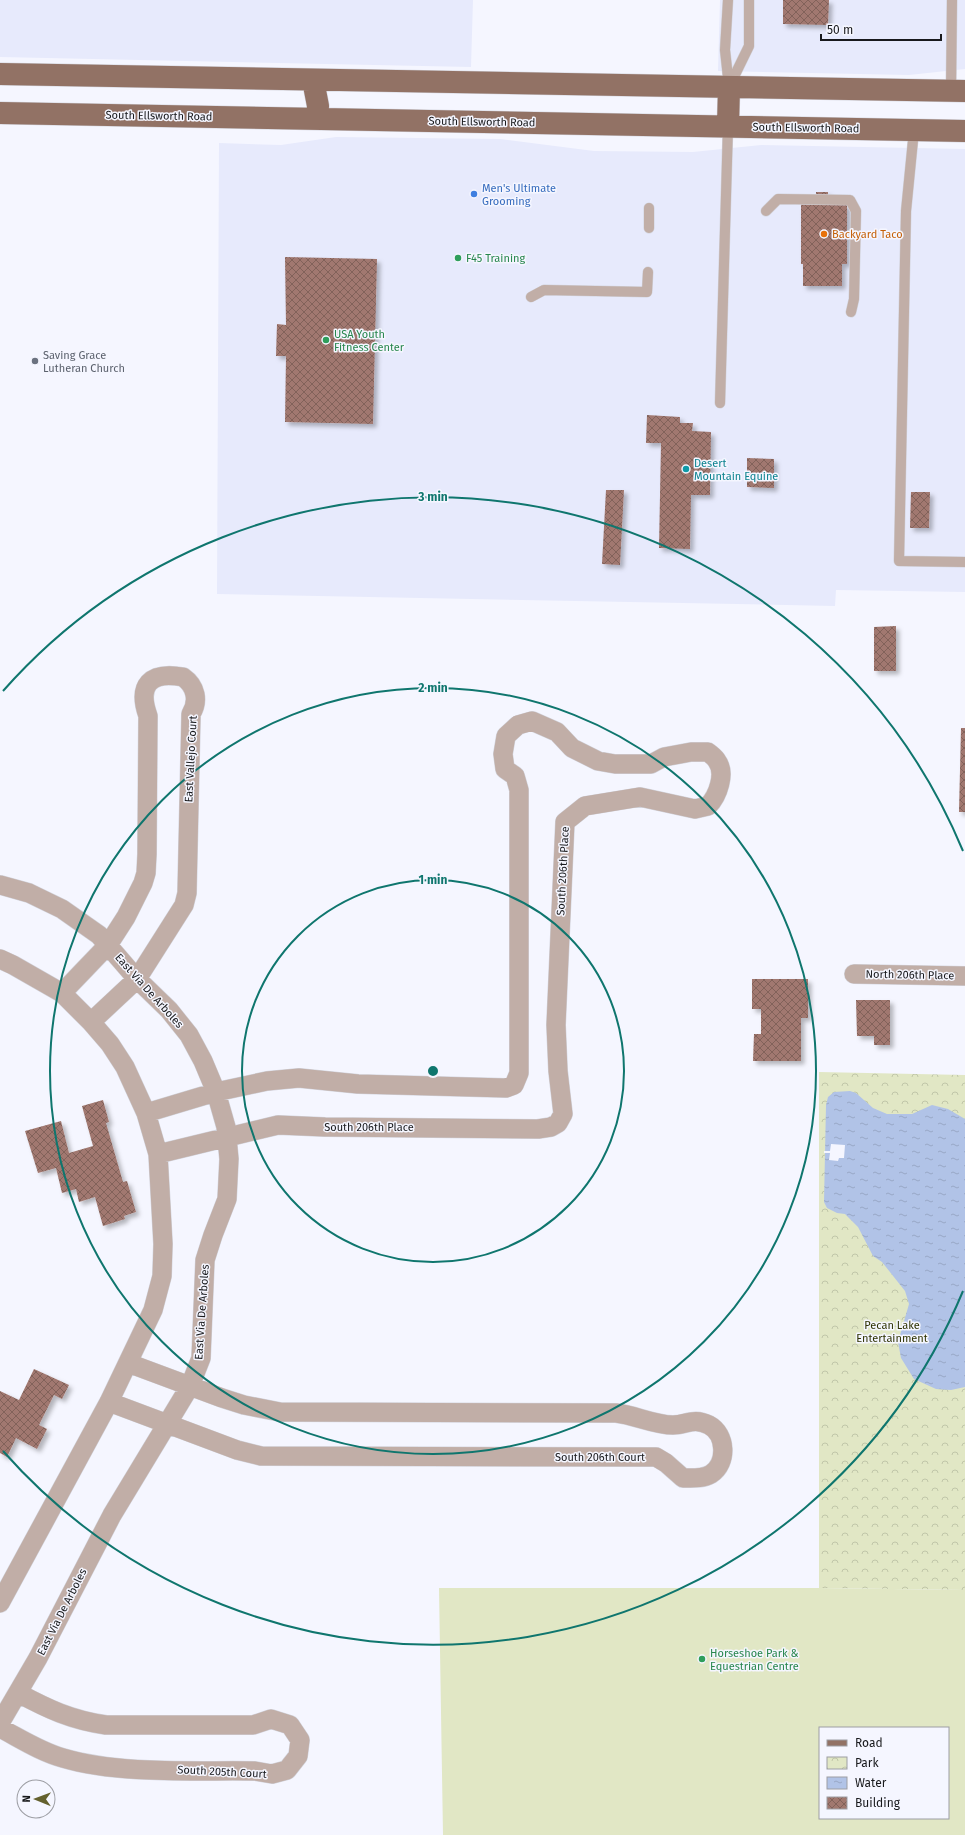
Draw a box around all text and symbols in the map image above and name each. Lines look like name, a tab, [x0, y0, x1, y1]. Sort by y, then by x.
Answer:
scale bar	[821, 16, 941, 42]
text: 50 m	[827, 23, 853, 37]
street label: South Ellsworth Road	[106, 109, 212, 123]
street label: South Ellsworth Road	[429, 115, 535, 129]
street label: South Ellsworth Road	[753, 121, 859, 135]
place label: Men's Ultimate Grooming	[482, 182, 556, 208]
marker: Men's Ultimate Grooming	[469, 189, 479, 199]
place label: Backyard Taco	[832, 228, 903, 241]
marker: Backyard Taco	[819, 229, 829, 239]
place label: F45 Training	[466, 252, 525, 265]
marker: F45 Training	[453, 253, 463, 263]
place label: USA Youth Fitness Center	[334, 328, 405, 354]
marker: USA Youth Fitness Center	[321, 335, 331, 345]
place label: Saving Grace Lutheran Church	[43, 349, 125, 375]
marker: Saving Grace Lutheran Church	[30, 356, 40, 366]
place label: Desert Mountain Equine	[694, 457, 778, 483]
marker: Desert Mountain Equine	[681, 464, 691, 474]
text: 3 min	[417, 490, 448, 504]
text: 2 min	[418, 681, 448, 695]
street label: East Vallejo Court	[182, 715, 200, 803]
street label: South 206th Place	[554, 826, 572, 916]
text: 1 min	[419, 873, 447, 887]
street label: East Via De Arboles	[112, 951, 186, 1031]
street label: North 206th Place	[866, 968, 954, 982]
centre of rings	[426, 1064, 440, 1078]
street label: South 206th Place	[324, 1121, 414, 1134]
street label: East Via De Arboles	[192, 1264, 212, 1360]
park label: Pecan Lake Entertainment	[856, 1319, 928, 1345]
street label: South 206th Court	[555, 1451, 645, 1464]
street label: East Via De Arboles	[35, 1566, 89, 1658]
place label: Horseshoe Park & Equestrian Centre	[710, 1647, 799, 1673]
marker: Horseshoe Park & Equestrian Centre	[697, 1654, 707, 1664]
legend	[819, 1727, 949, 1819]
text: Road	[855, 1736, 883, 1750]
text: Park	[855, 1756, 879, 1770]
street label: South 205th Court	[177, 1763, 267, 1781]
text: Water	[855, 1776, 887, 1790]
north arrow	[16, 1779, 56, 1819]
text: N	[20, 1795, 33, 1803]
text: Building	[855, 1796, 901, 1810]

